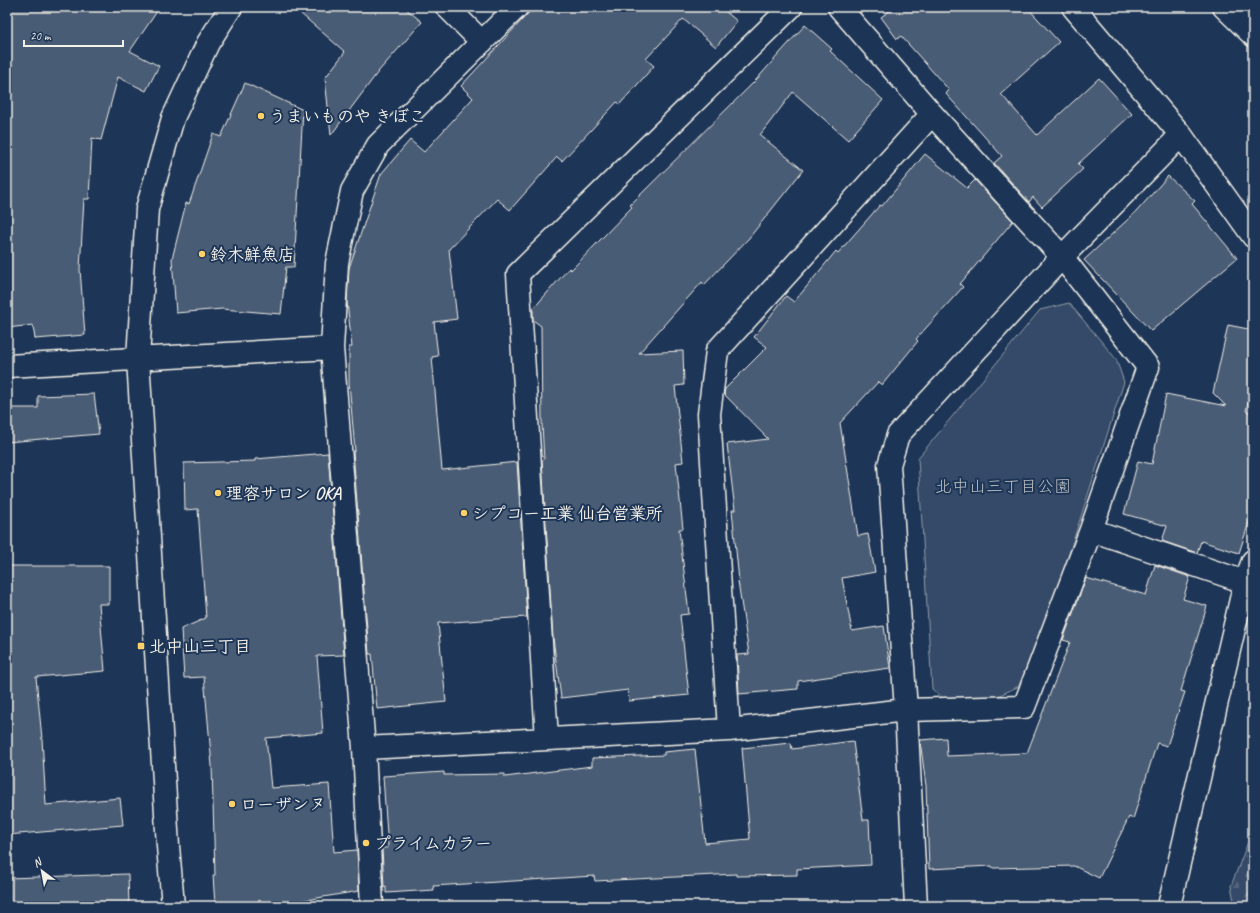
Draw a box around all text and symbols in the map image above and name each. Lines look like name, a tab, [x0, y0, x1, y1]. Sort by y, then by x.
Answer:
scale bar	[24, 22, 123, 48]
text: 20 m	[30, 28, 52, 44]
place label: うまいものや きぼこ	[269, 106, 426, 127]
marker: うまいものや きぼこ	[256, 111, 266, 121]
place label: 鈴木鮮魚店	[210, 244, 295, 265]
marker: 鈴木鮮魚店	[197, 249, 207, 259]
park label: 北中山三丁目公園	[935, 476, 1071, 497]
place label: 理容サロン OKA	[226, 483, 342, 504]
marker: 理容サロン OKA	[213, 488, 223, 498]
place label: シプコー工業 仙台営業所	[472, 503, 663, 524]
marker: シプコー工業 仙台営業所	[459, 508, 469, 518]
place label: 北中山三丁目	[149, 636, 251, 657]
marker: 北中山三丁目	[136, 641, 146, 651]
place label: ローザンヌ	[240, 794, 326, 815]
marker: ローザンヌ	[227, 799, 237, 809]
place label: プライムカラー	[374, 833, 492, 854]
marker: プライムカラー	[361, 838, 371, 848]
north arrow	[22, 851, 62, 891]
text: N	[30, 854, 45, 870]

